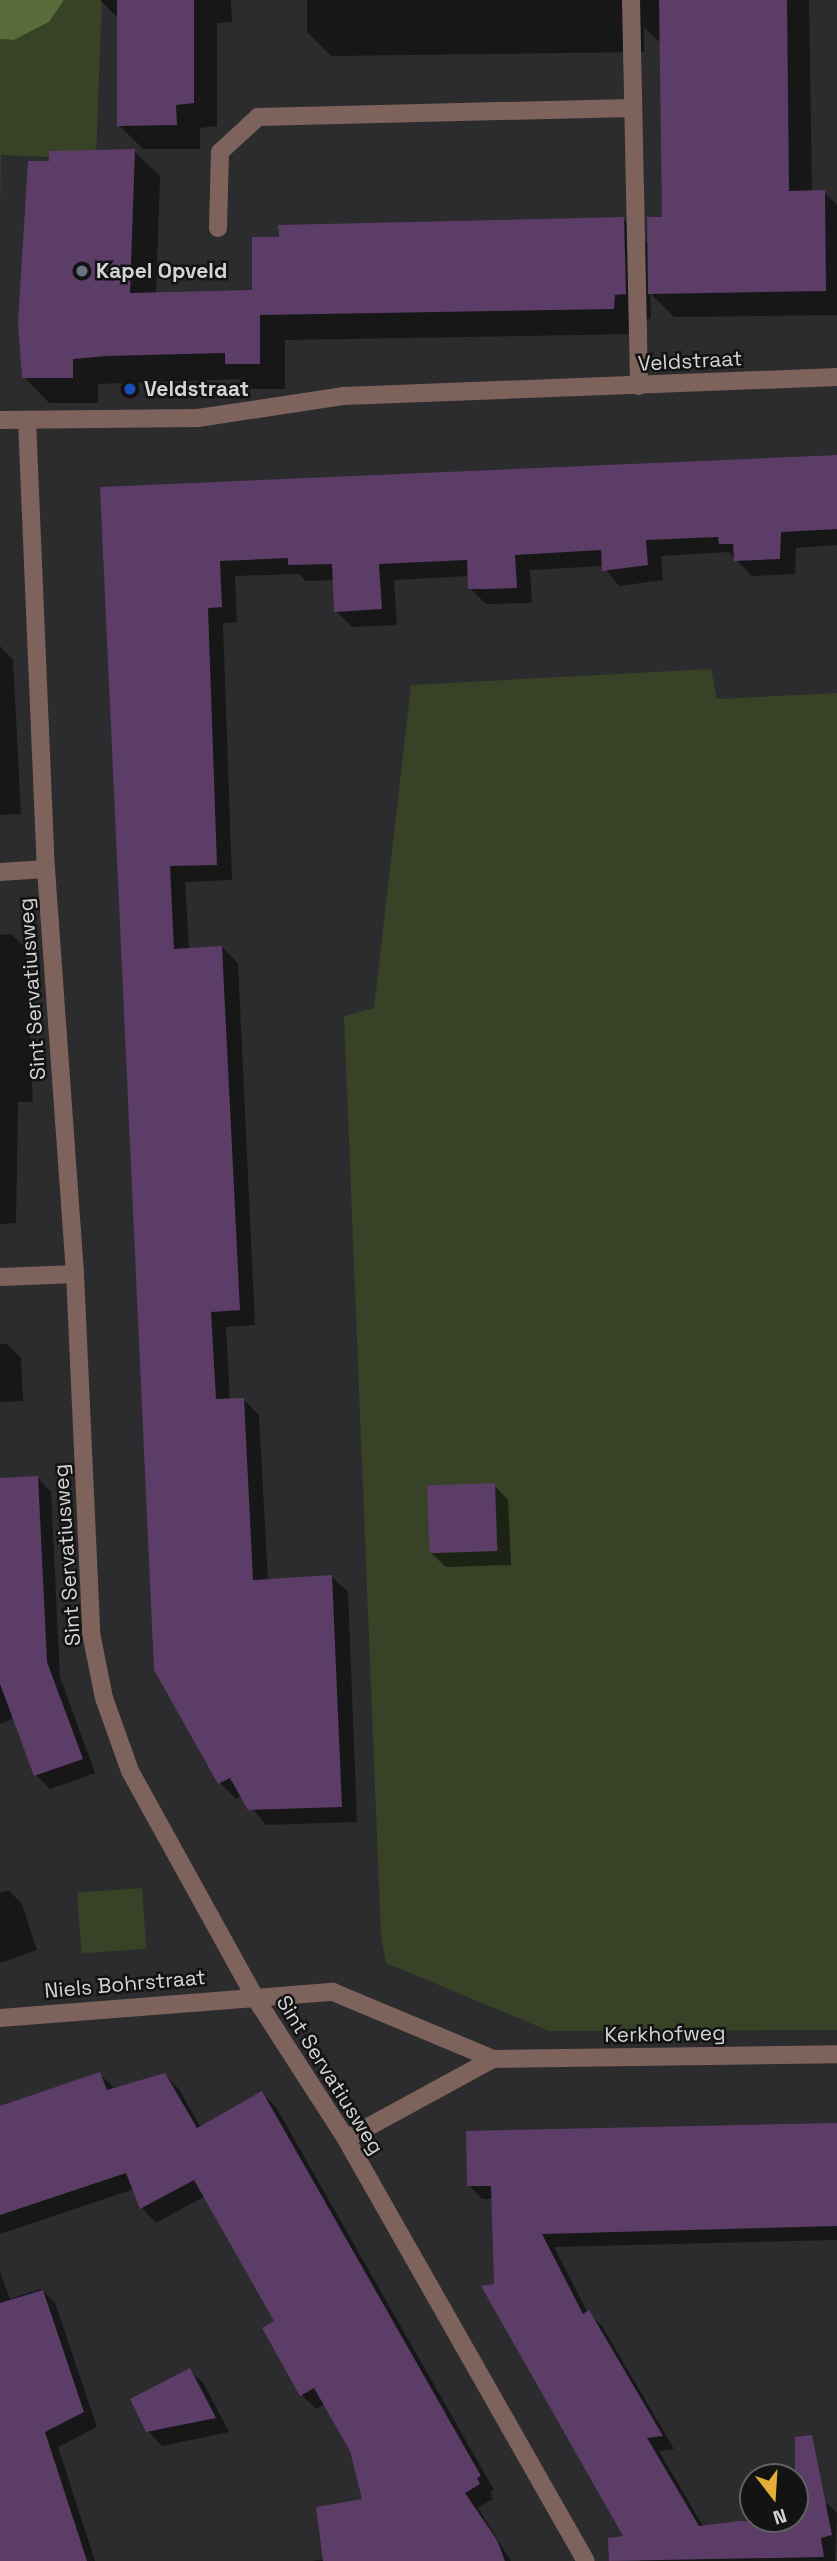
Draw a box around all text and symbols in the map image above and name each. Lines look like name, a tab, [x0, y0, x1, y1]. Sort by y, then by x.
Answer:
place label: Kapel Opveld	[96, 258, 227, 284]
marker: Kapel Opveld	[74, 263, 90, 279]
street label: Veldstraat	[637, 346, 743, 376]
place label: Veldstraat	[144, 376, 249, 402]
marker: Veldstraat	[122, 381, 138, 397]
street label: Sint Servatiusweg	[13, 897, 51, 1081]
street label: Sint Servatiusweg	[48, 1463, 86, 1647]
street label: Niels Bohrstraat	[43, 1964, 207, 2004]
street label: Sint Servatiusweg	[271, 1991, 389, 2159]
street label: Kerkhofweg	[604, 2020, 726, 2048]
north arrow	[739, 2463, 809, 2533]
text: N	[770, 2503, 789, 2530]

